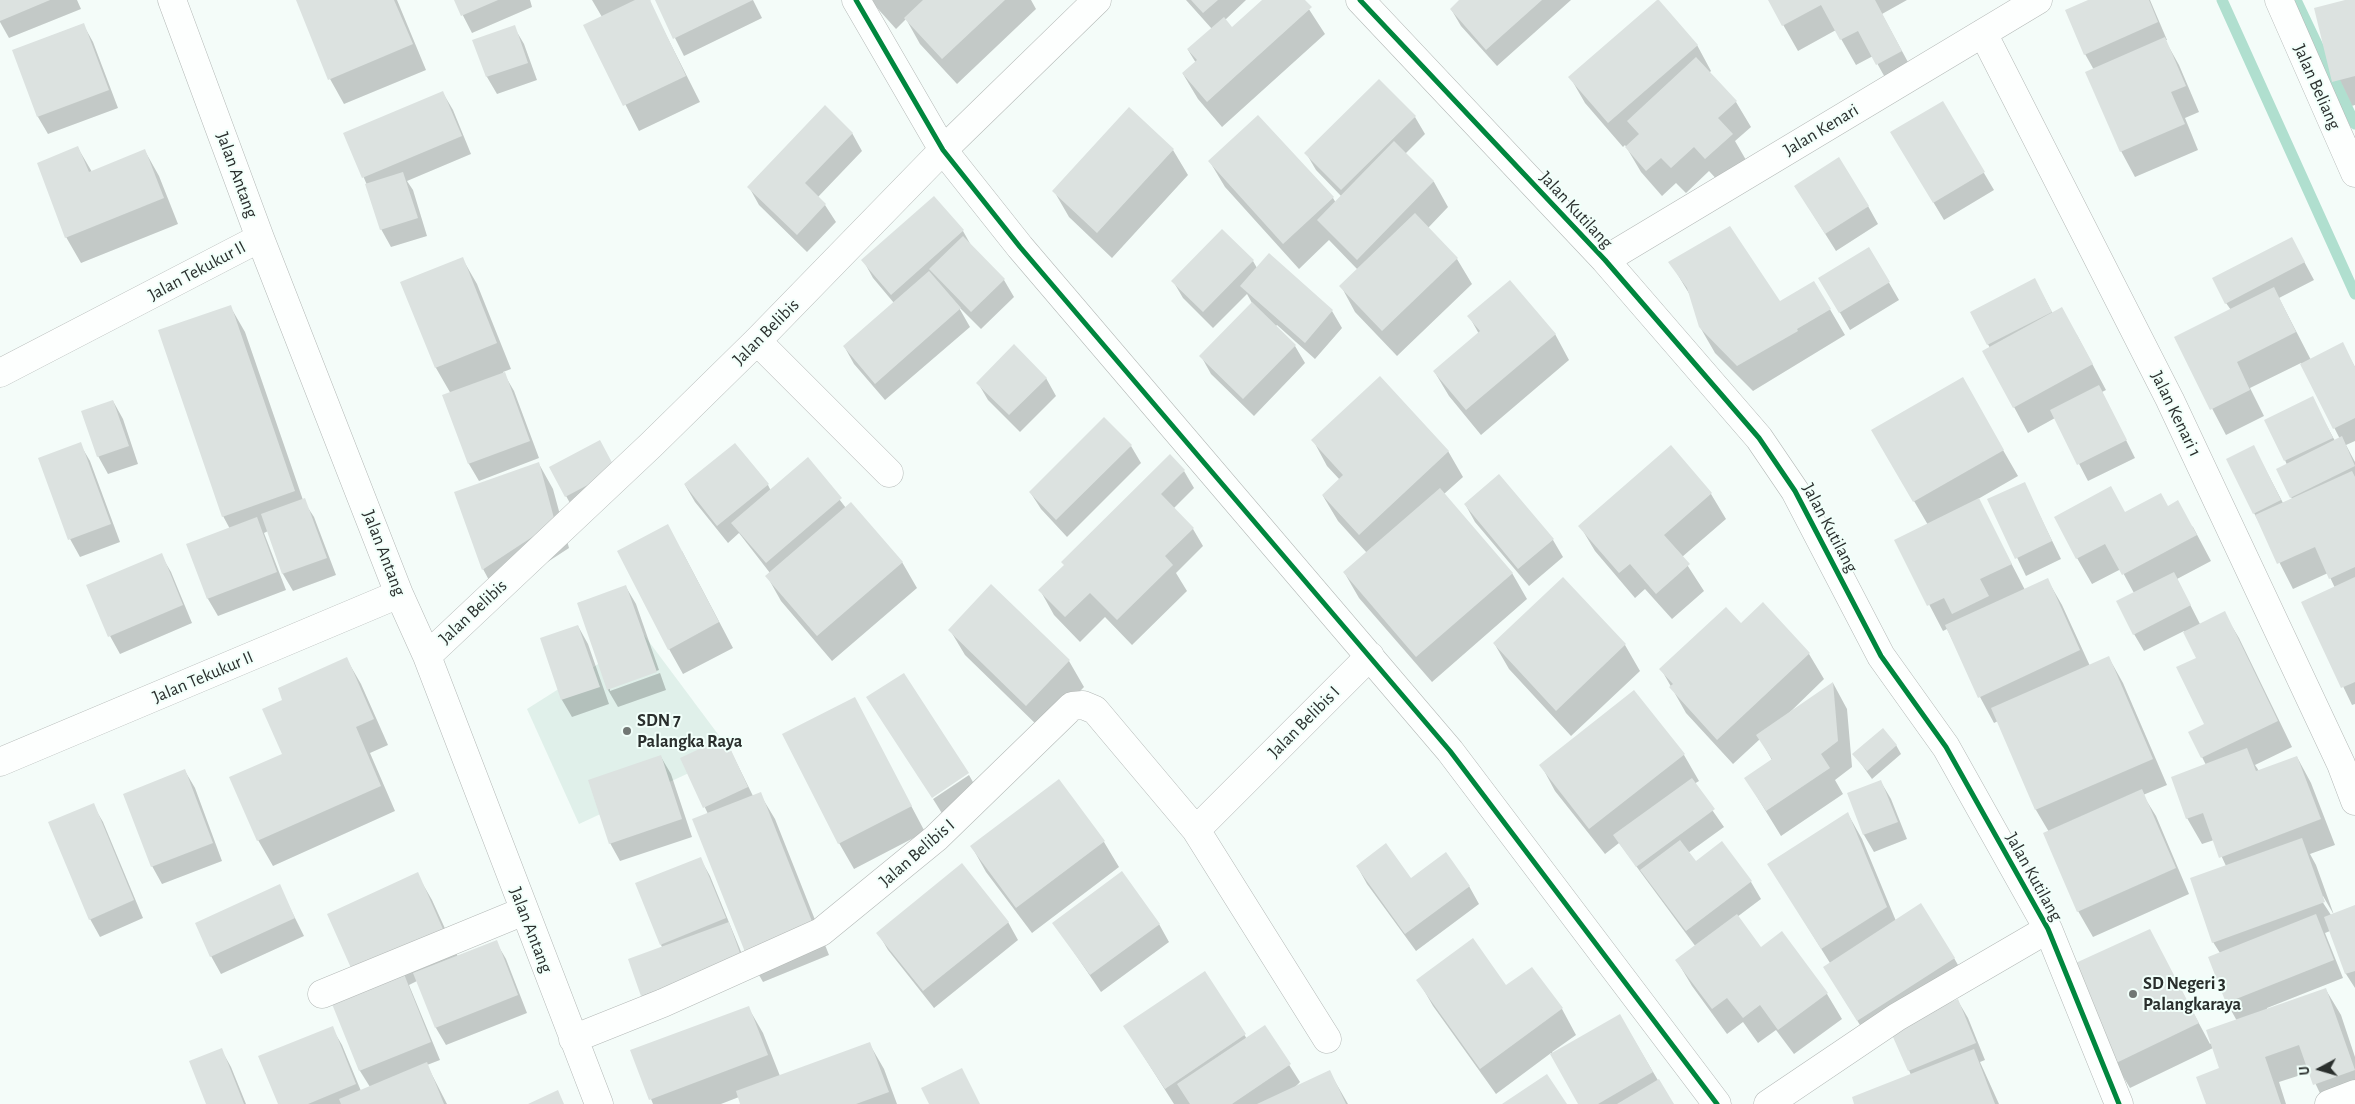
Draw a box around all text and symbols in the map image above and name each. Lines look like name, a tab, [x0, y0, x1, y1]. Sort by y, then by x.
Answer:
street label: Jalan Beliang	[2289, 41, 2345, 133]
street label: Jalan Kenari	[1780, 99, 1862, 161]
street label: Jalan Antang	[211, 129, 263, 221]
street label: Jalan Kutilang	[1535, 167, 1617, 253]
street label: Jalan Tekukur II	[145, 236, 249, 306]
street label: Jalan Belibis	[728, 294, 804, 370]
street label: Jalan Kenari 1	[2146, 368, 2206, 460]
street label: Jalan Kutilang	[1797, 480, 1863, 576]
street label: Jalan Antang	[358, 507, 410, 599]
street label: Jalan Belibis	[434, 575, 512, 649]
street label: Jalan Tekukur II	[149, 646, 257, 708]
street label: Jalan Belibis I	[1263, 681, 1345, 763]
place label: SDN 7 Palangka Raya	[637, 710, 742, 752]
marker: SDN 7 Palangka Raya	[621, 725, 633, 737]
street label: Jalan Belibis I	[875, 814, 959, 892]
street label: Jalan Kutilang	[2001, 829, 2067, 925]
street label: Jalan Antang	[505, 884, 557, 976]
place label: SD Negeri 3 Palangkaraya	[2143, 973, 2241, 1016]
marker: SD Negeri 3 Palangkaraya	[2127, 988, 2139, 1000]
north arrow	[2295, 1044, 2345, 1094]
text: U	[2298, 1065, 2313, 1076]

